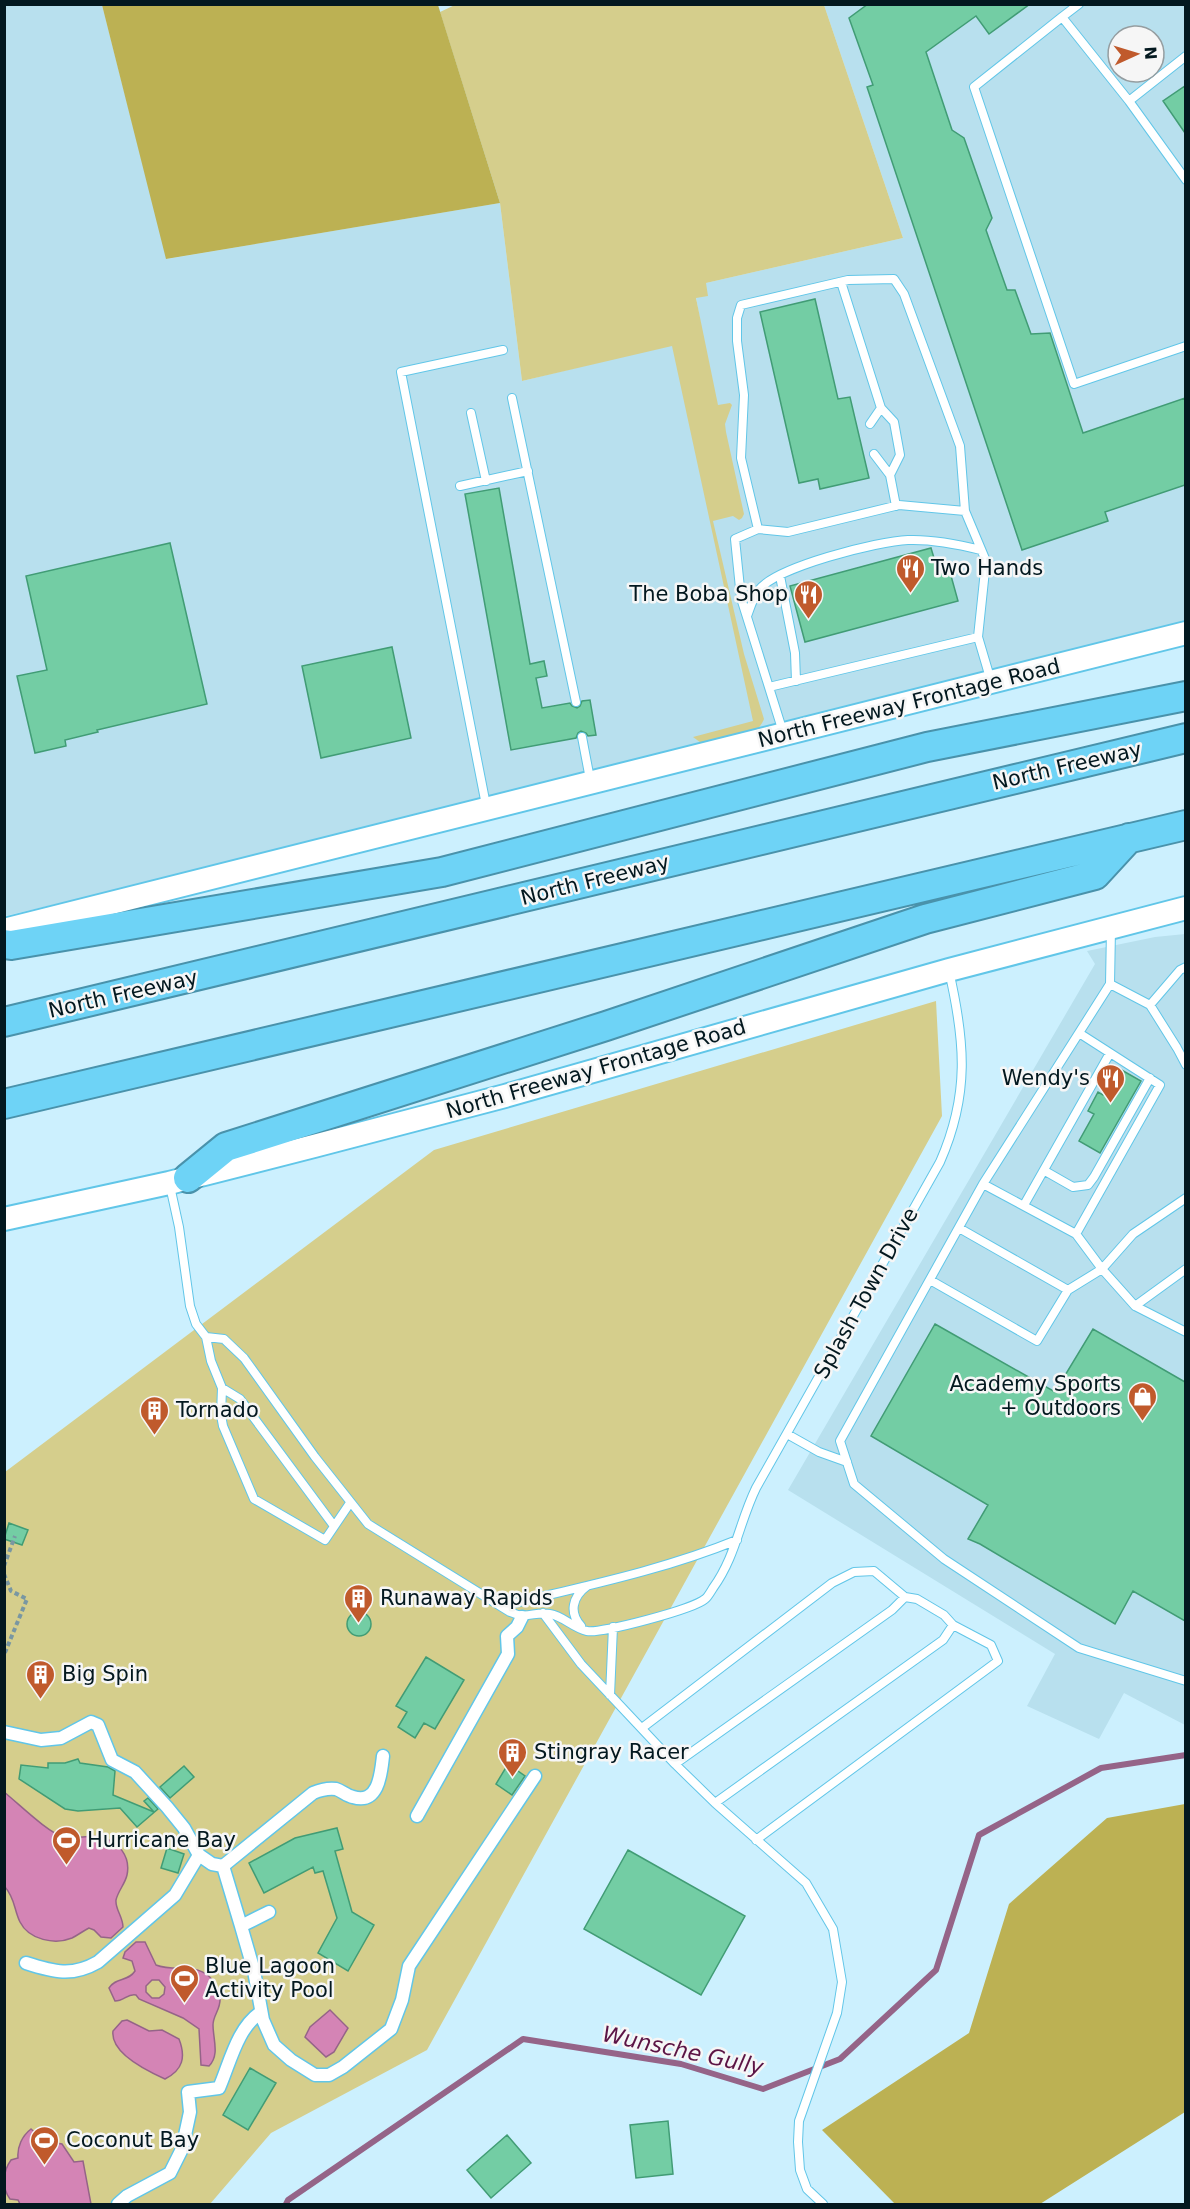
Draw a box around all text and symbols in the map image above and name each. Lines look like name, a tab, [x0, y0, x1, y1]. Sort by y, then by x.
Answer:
north arrow	[1106, 24, 1166, 84]
text: N	[1141, 46, 1160, 60]
restaurant icon: Two Hands	[894, 552, 926, 594]
place label: Two Hands	[930, 556, 1043, 580]
restaurant icon: The Boba Shop	[793, 578, 825, 620]
place label: The Boba Shop	[628, 582, 788, 606]
street label: North Freeway Frontage Road	[755, 654, 1063, 752]
street label: North Freeway	[990, 737, 1144, 795]
street label: North Freeway	[518, 850, 672, 910]
street label: North Freeway	[46, 965, 200, 1023]
street label: North Freeway Frontage Road	[443, 1015, 749, 1123]
restaurant icon: Wendy's	[1095, 1062, 1127, 1104]
place label: Wendy's	[1002, 1066, 1090, 1090]
street label: Splash Town Drive	[809, 1203, 923, 1383]
place label: Academy Sports + Outdoors	[949, 1372, 1121, 1420]
shop icon: Academy Sports + Outdoors	[1126, 1380, 1158, 1422]
building icon: Tornado	[139, 1394, 171, 1436]
place label: Tornado	[175, 1398, 259, 1422]
building icon: Runaway Rapids	[343, 1582, 375, 1624]
place label: Runaway Rapids	[380, 1586, 553, 1610]
building icon: Big Spin	[25, 1658, 57, 1700]
place label: Big Spin	[62, 1662, 148, 1686]
building icon: Stingray Racer	[497, 1736, 529, 1778]
place label: Stingray Racer	[534, 1740, 689, 1764]
sports icon: Hurricane Bay	[50, 1824, 82, 1866]
place label: Hurricane Bay	[87, 1828, 236, 1852]
place label: Blue Lagoon Activity Pool	[205, 1954, 335, 2002]
sports icon: Blue Lagoon Activity Pool	[168, 1962, 200, 2004]
water label: Wunsche Gully	[600, 2021, 767, 2080]
sports icon: Coconut Bay	[29, 2124, 61, 2166]
place label: Coconut Bay	[66, 2128, 199, 2152]

